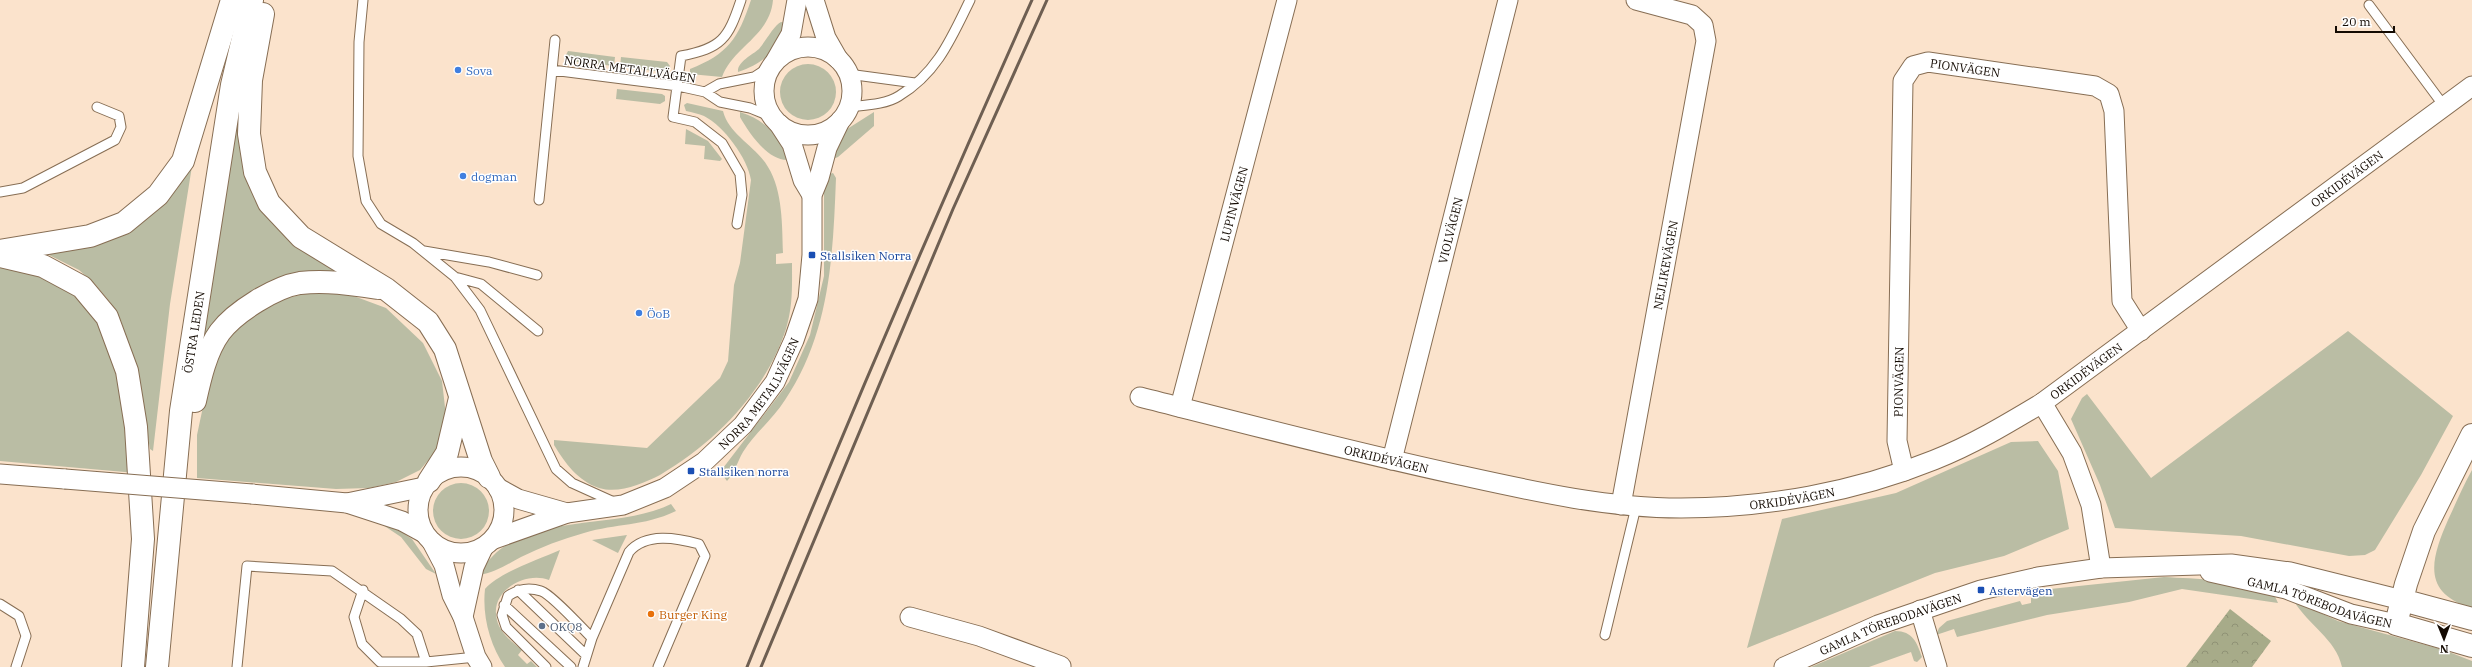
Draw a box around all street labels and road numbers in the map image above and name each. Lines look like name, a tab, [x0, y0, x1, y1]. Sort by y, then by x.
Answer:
street label: NORRA METALLVÄGEN	[563, 52, 697, 86]
street label: PIONVÄGEN	[1929, 55, 2001, 80]
street label: ORKIDÉVÄGEN	[2307, 147, 2386, 210]
street label: LUPINVÄGEN	[1216, 164, 1251, 243]
street label: VIOLVÄGEN	[1434, 195, 1466, 265]
street label: NEJLIKEVÄGEN	[1649, 219, 1681, 311]
street label: ÖSTRA LEDEN	[180, 290, 207, 374]
street label: NORRA METALLVÄGEN	[715, 335, 802, 452]
street label: ORKIDÉVÄGEN	[2047, 339, 2125, 402]
street label: PIONVÄGEN	[1890, 346, 1906, 417]
street label: ORKIDÉVÄGEN	[1343, 441, 1430, 476]
street label: ORKIDÉVÄGEN	[1749, 484, 1836, 512]
street label: GAMLA TÖREBODAVÄGEN	[2246, 573, 2394, 630]
street label: GAMLA TÖREBODAVÄGEN	[1817, 590, 1963, 658]

